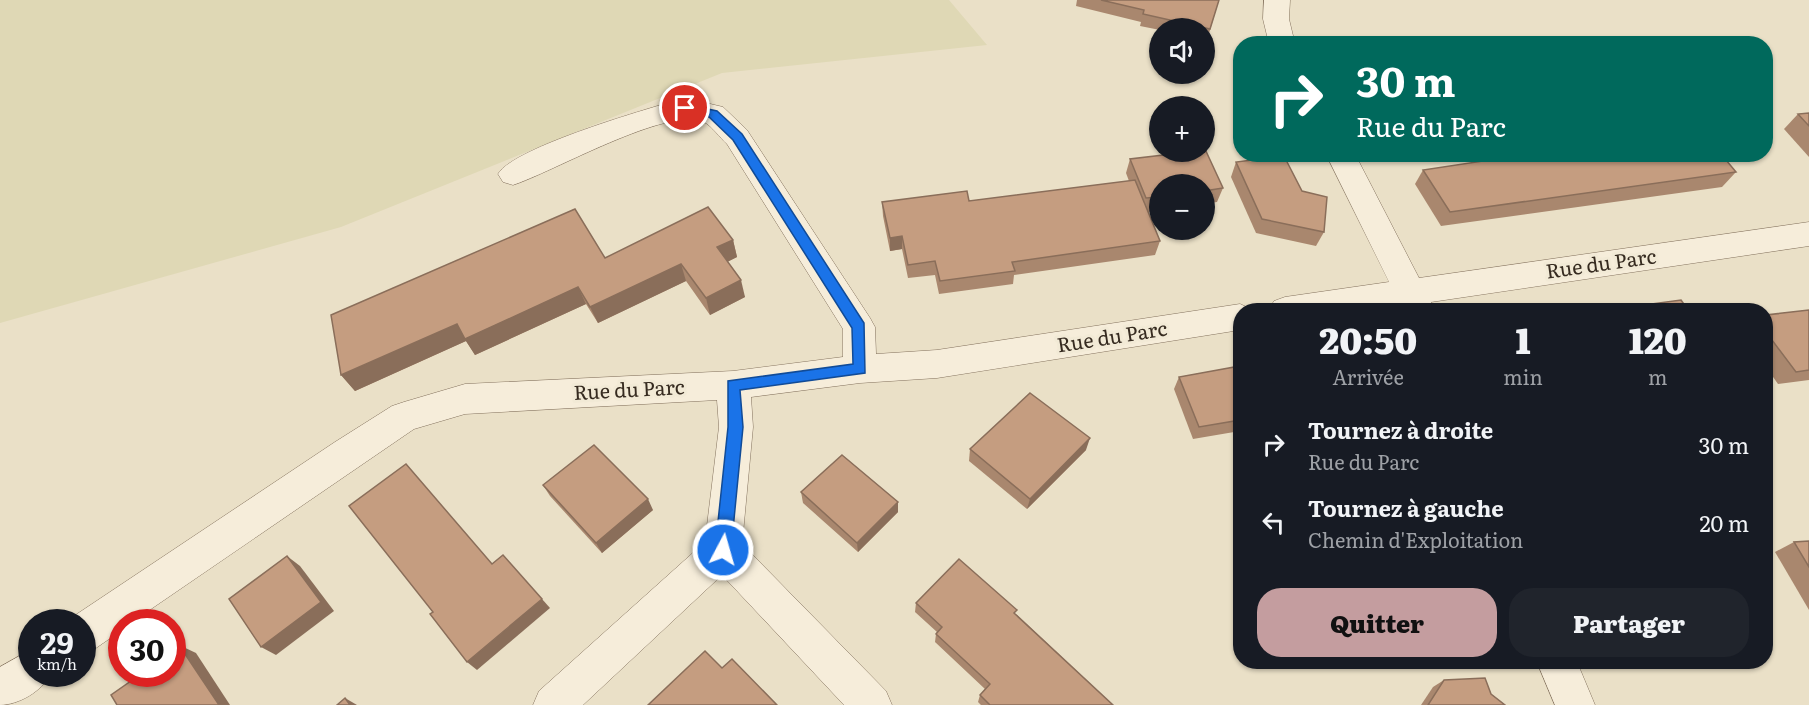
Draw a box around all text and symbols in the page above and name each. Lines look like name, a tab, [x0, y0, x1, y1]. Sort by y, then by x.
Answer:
map controls	[1149, 18, 1215, 240]
button: sound	[1149, 18, 1215, 84]
text: 30 m	[1356, 48, 1456, 110]
icon: right	[1257, 60, 1335, 138]
pin	[659, 82, 710, 133]
icon: arrive	[668, 91, 701, 124]
button: +	[1149, 96, 1215, 162]
text: Rue du Parc	[1356, 105, 1506, 145]
button: −	[1149, 174, 1215, 240]
street label: Rue du Parc	[1544, 239, 1658, 285]
street label: Rue du Parc	[1054, 312, 1169, 359]
text: 20:50	[1319, 312, 1417, 365]
text: 1	[1515, 312, 1531, 365]
text: 120	[1629, 312, 1687, 365]
text: Arrivée	[1332, 361, 1404, 391]
text: min	[1503, 361, 1543, 391]
text: m	[1648, 361, 1668, 391]
street label: Rue du Parc	[573, 370, 685, 406]
text: Tournez à droite	[1308, 413, 1493, 446]
icon: right	[1257, 428, 1290, 461]
text: 30 m	[1699, 428, 1749, 461]
text: Rue du Parc	[1308, 446, 1419, 476]
text: Tournez à gauche	[1308, 491, 1504, 524]
icon: left	[1257, 506, 1290, 539]
text: 20 m	[1699, 506, 1749, 539]
position arrow	[691, 518, 755, 582]
text: Chemin d'Exploitation	[1308, 524, 1523, 554]
button: Quitter	[1257, 588, 1497, 657]
button: Partager	[1509, 588, 1749, 657]
speed limit sign: 30	[108, 609, 186, 687]
text: 29	[40, 619, 74, 663]
text: km/h	[37, 652, 77, 675]

